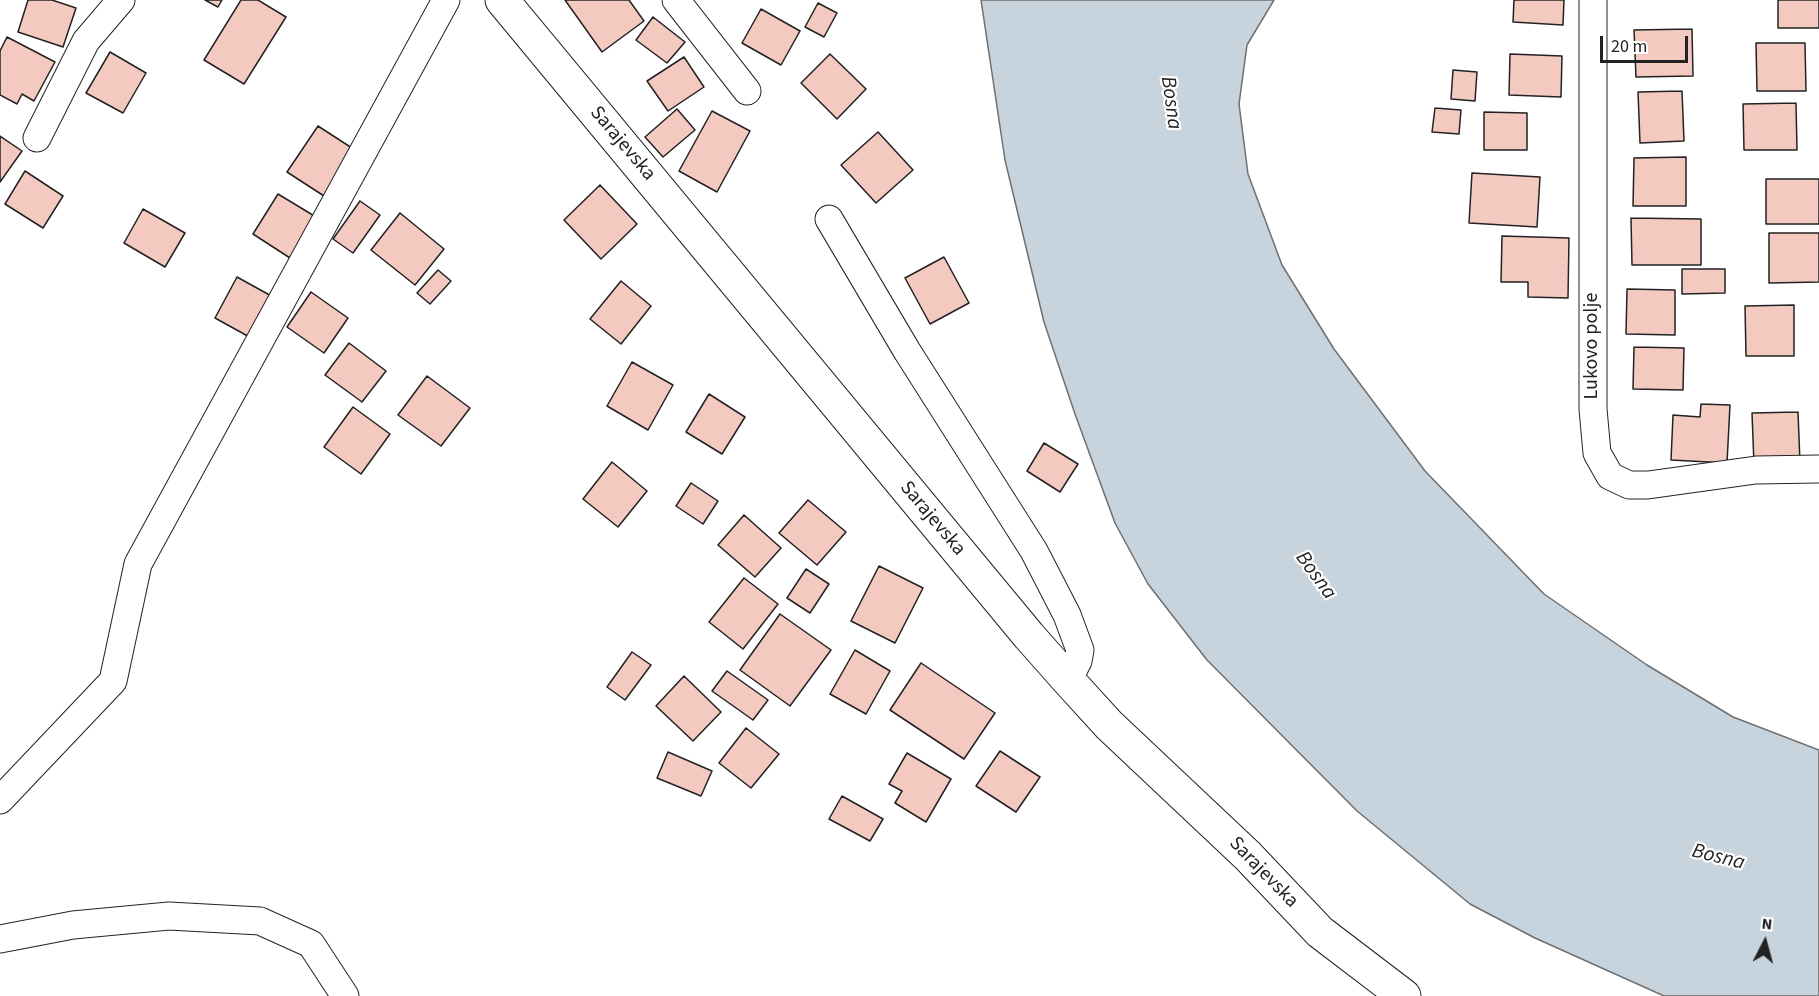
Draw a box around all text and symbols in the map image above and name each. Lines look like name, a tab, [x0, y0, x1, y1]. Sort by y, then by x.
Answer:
scale bar	[1603, 24, 1692, 62]
text: 20 m	[1611, 34, 1647, 59]
water label: Bosna	[1154, 75, 1186, 131]
street label: Sarajevska	[584, 102, 660, 186]
street label: Lukovo polje	[1581, 293, 1605, 399]
street label: Sarajevska	[894, 477, 970, 561]
water label: Bosna	[1289, 547, 1341, 605]
street label: Sarajevska	[1223, 832, 1303, 914]
water label: Bosna	[1689, 839, 1747, 877]
north arrow	[1735, 912, 1795, 972]
text: N	[1760, 913, 1773, 936]

